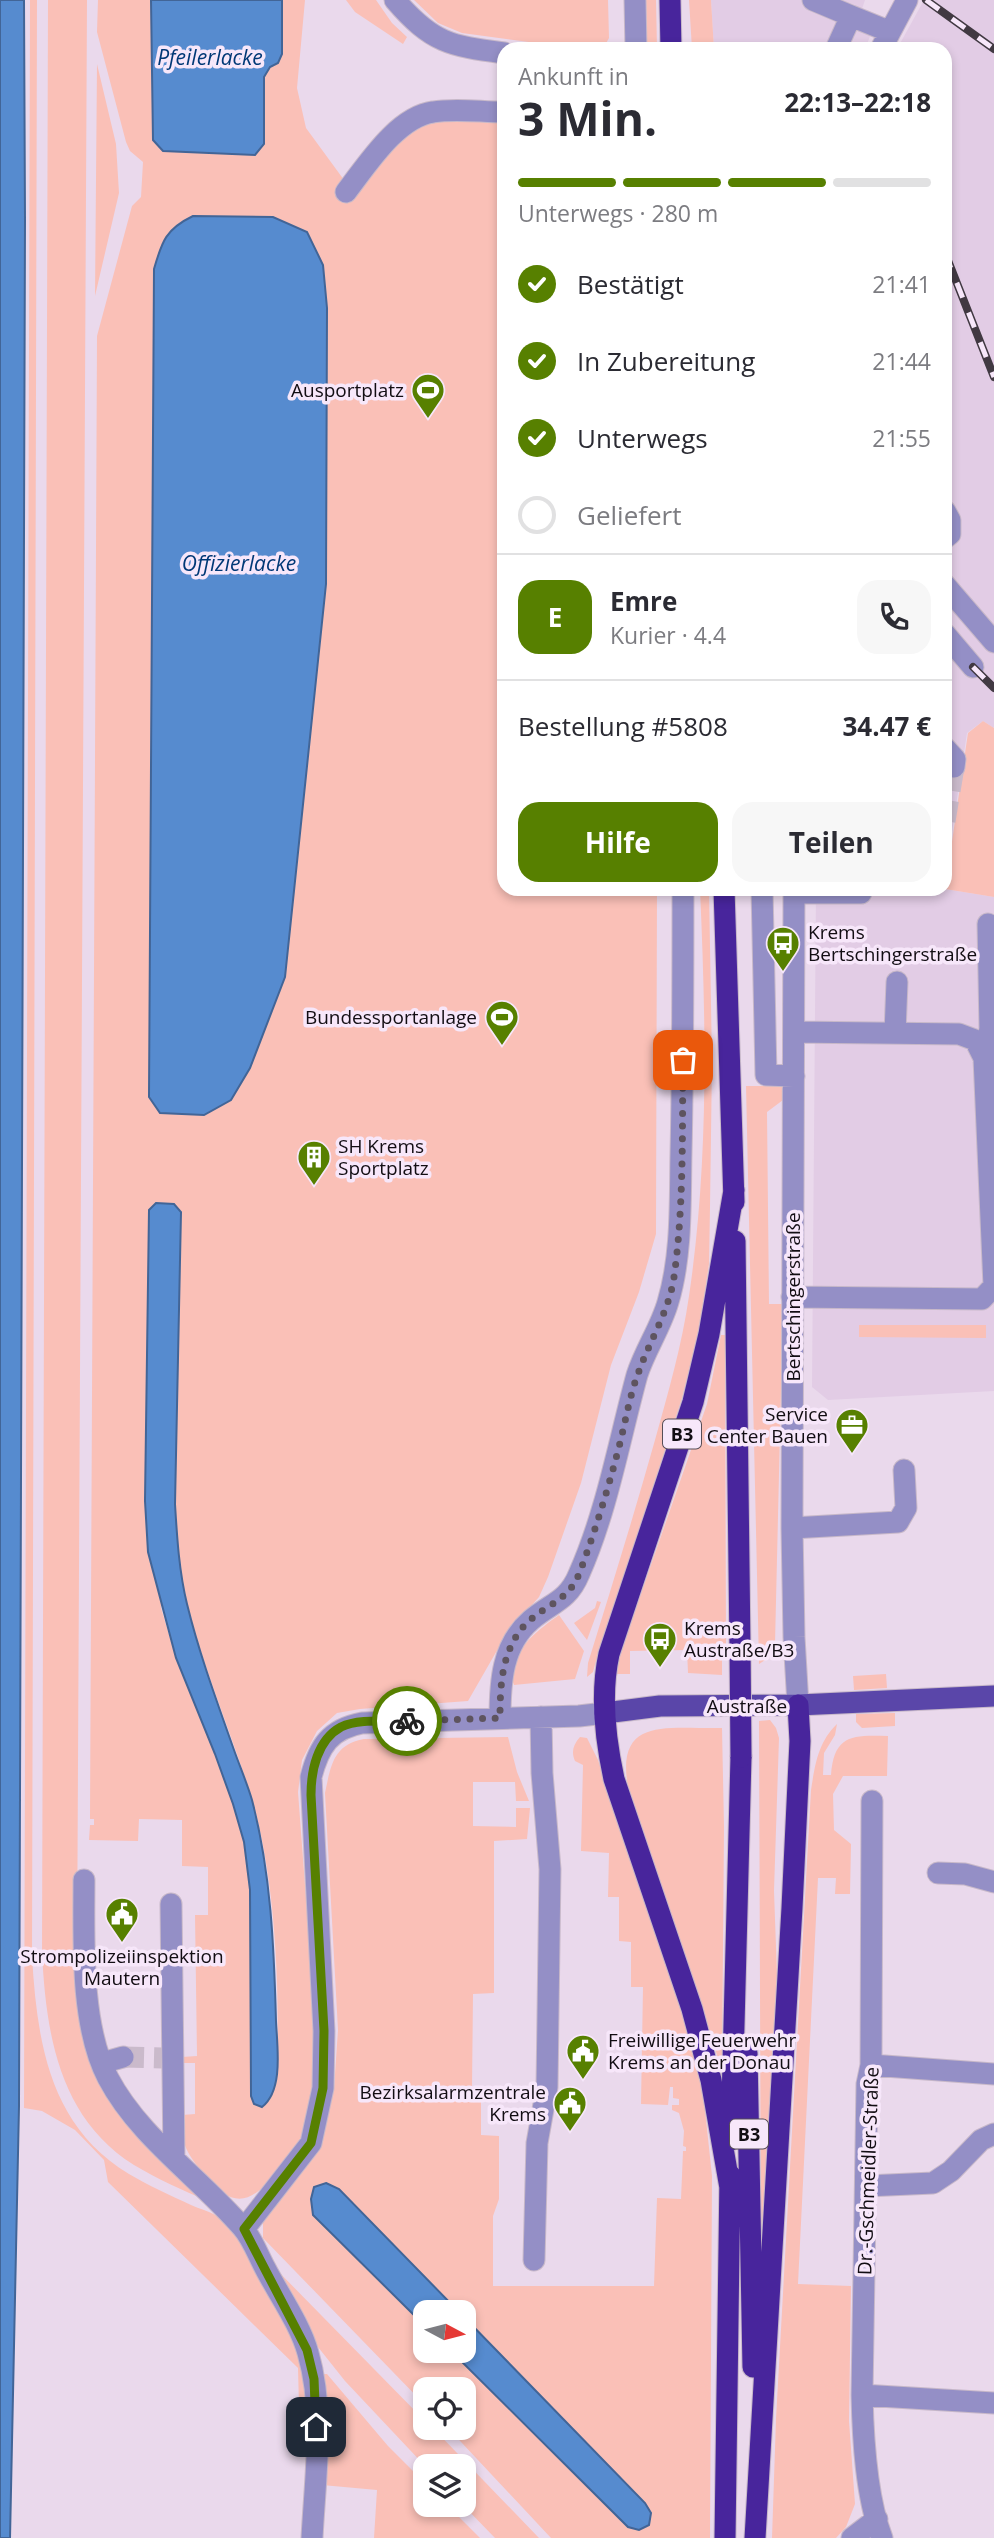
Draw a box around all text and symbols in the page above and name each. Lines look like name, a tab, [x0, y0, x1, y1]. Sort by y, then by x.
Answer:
water label: Pfeilerlacke	[157, 43, 263, 71]
text: Ankunft in	[518, 60, 629, 92]
text: 22:13–22:18	[784, 84, 931, 120]
text: 3 Min.	[518, 87, 657, 149]
text: Unterwegs · 280 m	[518, 197, 718, 229]
icon: check	[518, 265, 556, 303]
text: Bestätigt	[577, 266, 684, 302]
text: 21:41	[872, 268, 931, 300]
icon: check	[518, 342, 556, 380]
text: In Zubereitung	[577, 343, 755, 379]
text: 21:44	[872, 345, 931, 377]
sports icon: Ausportplatz	[409, 371, 447, 420]
place label: Ausportplatz	[291, 377, 404, 403]
icon: check	[518, 419, 556, 457]
text: Unterwegs	[577, 420, 708, 456]
text: 21:55	[872, 422, 931, 454]
text: Geliefert	[577, 497, 681, 533]
water label: Offizierlacke	[182, 549, 296, 577]
button: phone	[857, 580, 931, 654]
text: Emre	[610, 583, 677, 619]
text: E	[548, 599, 562, 635]
text: Kurier · 4.4	[610, 619, 726, 651]
text: Bestellung #5808	[518, 708, 728, 744]
text: 34.47 €	[843, 708, 931, 744]
button: Hilfe	[518, 802, 718, 882]
button: Teilen	[732, 802, 931, 882]
place label: Krems Bertschingerstraße	[808, 919, 977, 967]
bus stop icon: Krems Bertschingerstraße	[764, 924, 802, 973]
sports icon: Bundessportanlage	[483, 998, 521, 1047]
place label: Bundessportanlage	[305, 1004, 477, 1030]
pin	[653, 1030, 713, 1090]
icon: bag	[664, 1041, 702, 1079]
place label: SH Krems Sportplatz	[338, 1133, 429, 1181]
building icon: SH Krems Sportplatz	[295, 1138, 333, 1187]
street label: Bertschingerstraße	[780, 1212, 806, 1382]
place label: Service Center Bauen	[707, 1401, 828, 1449]
office icon: Service Center Bauen	[833, 1406, 871, 1455]
road number: B3	[663, 1420, 701, 1448]
place label: Krems Austraße/B3	[684, 1615, 794, 1663]
bus stop icon: Krems Austraße/B3	[641, 1620, 679, 1669]
courier	[372, 1686, 442, 1756]
street label: Austraße	[707, 1693, 787, 1719]
icon: bike	[388, 1702, 426, 1740]
public building icon: Strompolizeiinspektion Mautern	[103, 1895, 141, 1944]
place label: Strompolizeiinspektion Mautern	[20, 1943, 224, 1991]
place label: Freiwillige Feuerwehr Krems an der Donau	[608, 2027, 796, 2075]
public building icon: Freiwillige Feuerwehr Krems an der Donau	[564, 2032, 602, 2081]
street label: Dr.-Gschmeidler-Straße	[851, 2066, 885, 2276]
place label: Bezirksalarmzentrale Krems	[359, 2079, 546, 2127]
public building icon: Bezirksalarmzentrale Krems	[551, 2084, 589, 2133]
road number: B3	[730, 2120, 768, 2148]
north arrow	[413, 2300, 476, 2362]
map controls	[413, 2300, 476, 2517]
button: locate	[413, 2377, 476, 2440]
pin	[286, 2397, 346, 2457]
icon: home	[297, 2408, 335, 2446]
button: layers	[413, 2454, 476, 2517]

